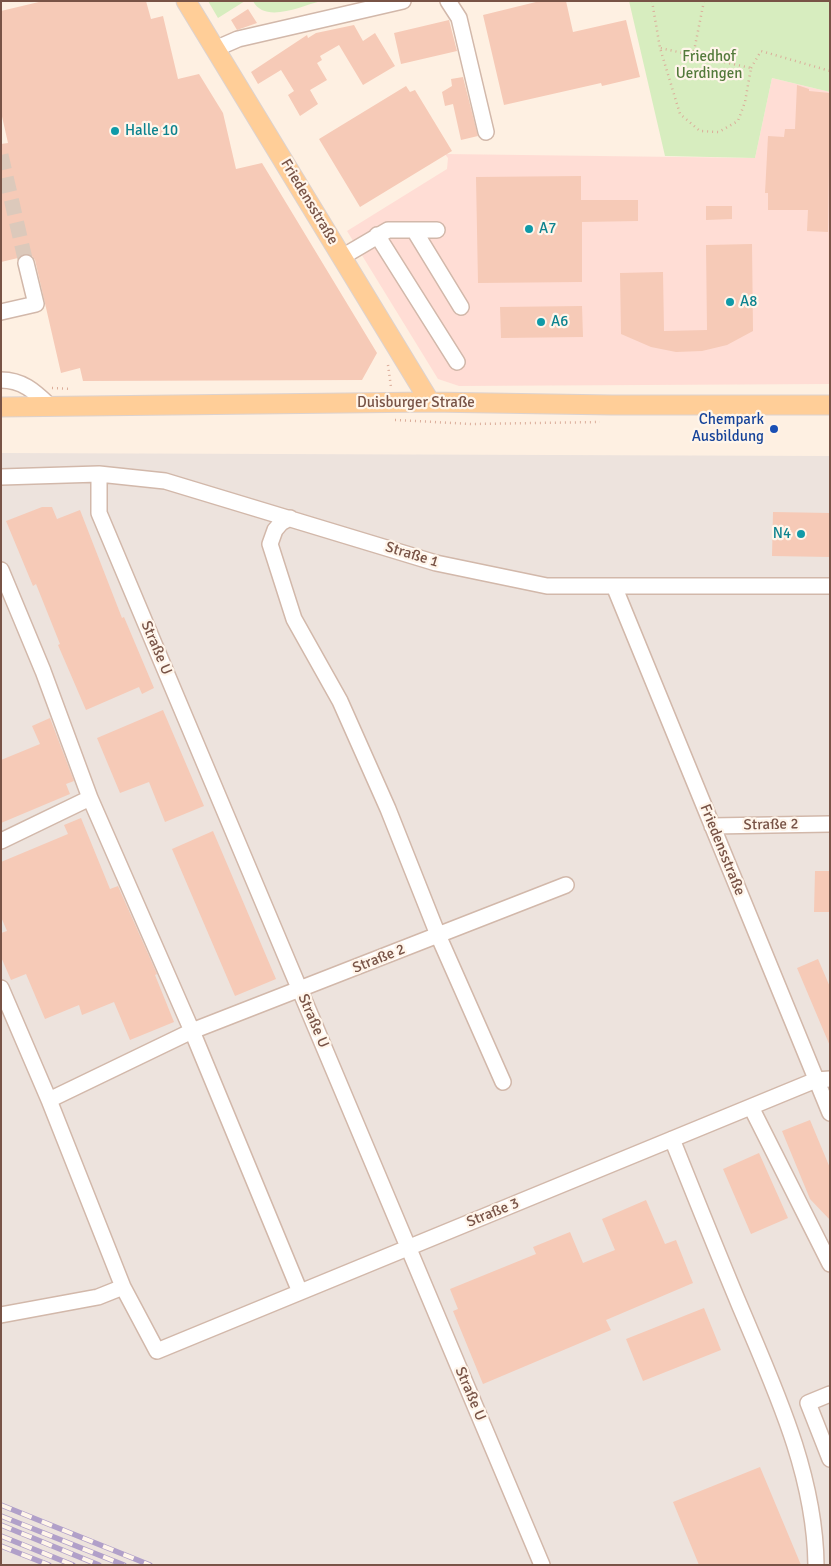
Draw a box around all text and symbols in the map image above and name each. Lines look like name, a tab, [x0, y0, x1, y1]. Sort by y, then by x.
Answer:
park label: Friedhof Uerdingen	[676, 48, 742, 83]
place label: Halle 10	[125, 122, 178, 140]
marker: Halle 10	[109, 125, 121, 137]
street label: Friedensstraße	[276, 156, 342, 248]
place label: A7	[539, 220, 556, 238]
marker: A7	[523, 223, 535, 235]
place label: A8	[740, 293, 757, 311]
marker: A8	[724, 296, 736, 308]
place label: A6	[551, 313, 568, 331]
marker: A6	[535, 316, 547, 328]
street label: Duisburger Straße	[357, 394, 475, 412]
place label: Chempark Ausbildung	[692, 411, 764, 446]
marker: Chempark Ausbildung	[768, 423, 780, 435]
place label: N4	[773, 525, 791, 543]
marker: N4	[795, 528, 807, 540]
street label: Straße 1	[383, 538, 441, 572]
street label: Straße U	[137, 618, 175, 678]
street label: Friedensstraße	[696, 802, 748, 898]
street label: Straße 2	[743, 816, 799, 834]
street label: Straße 2	[350, 940, 408, 978]
street label: Straße U	[294, 991, 332, 1051]
street label: Straße 3	[464, 1194, 522, 1232]
street label: Straße U	[451, 1364, 489, 1424]

